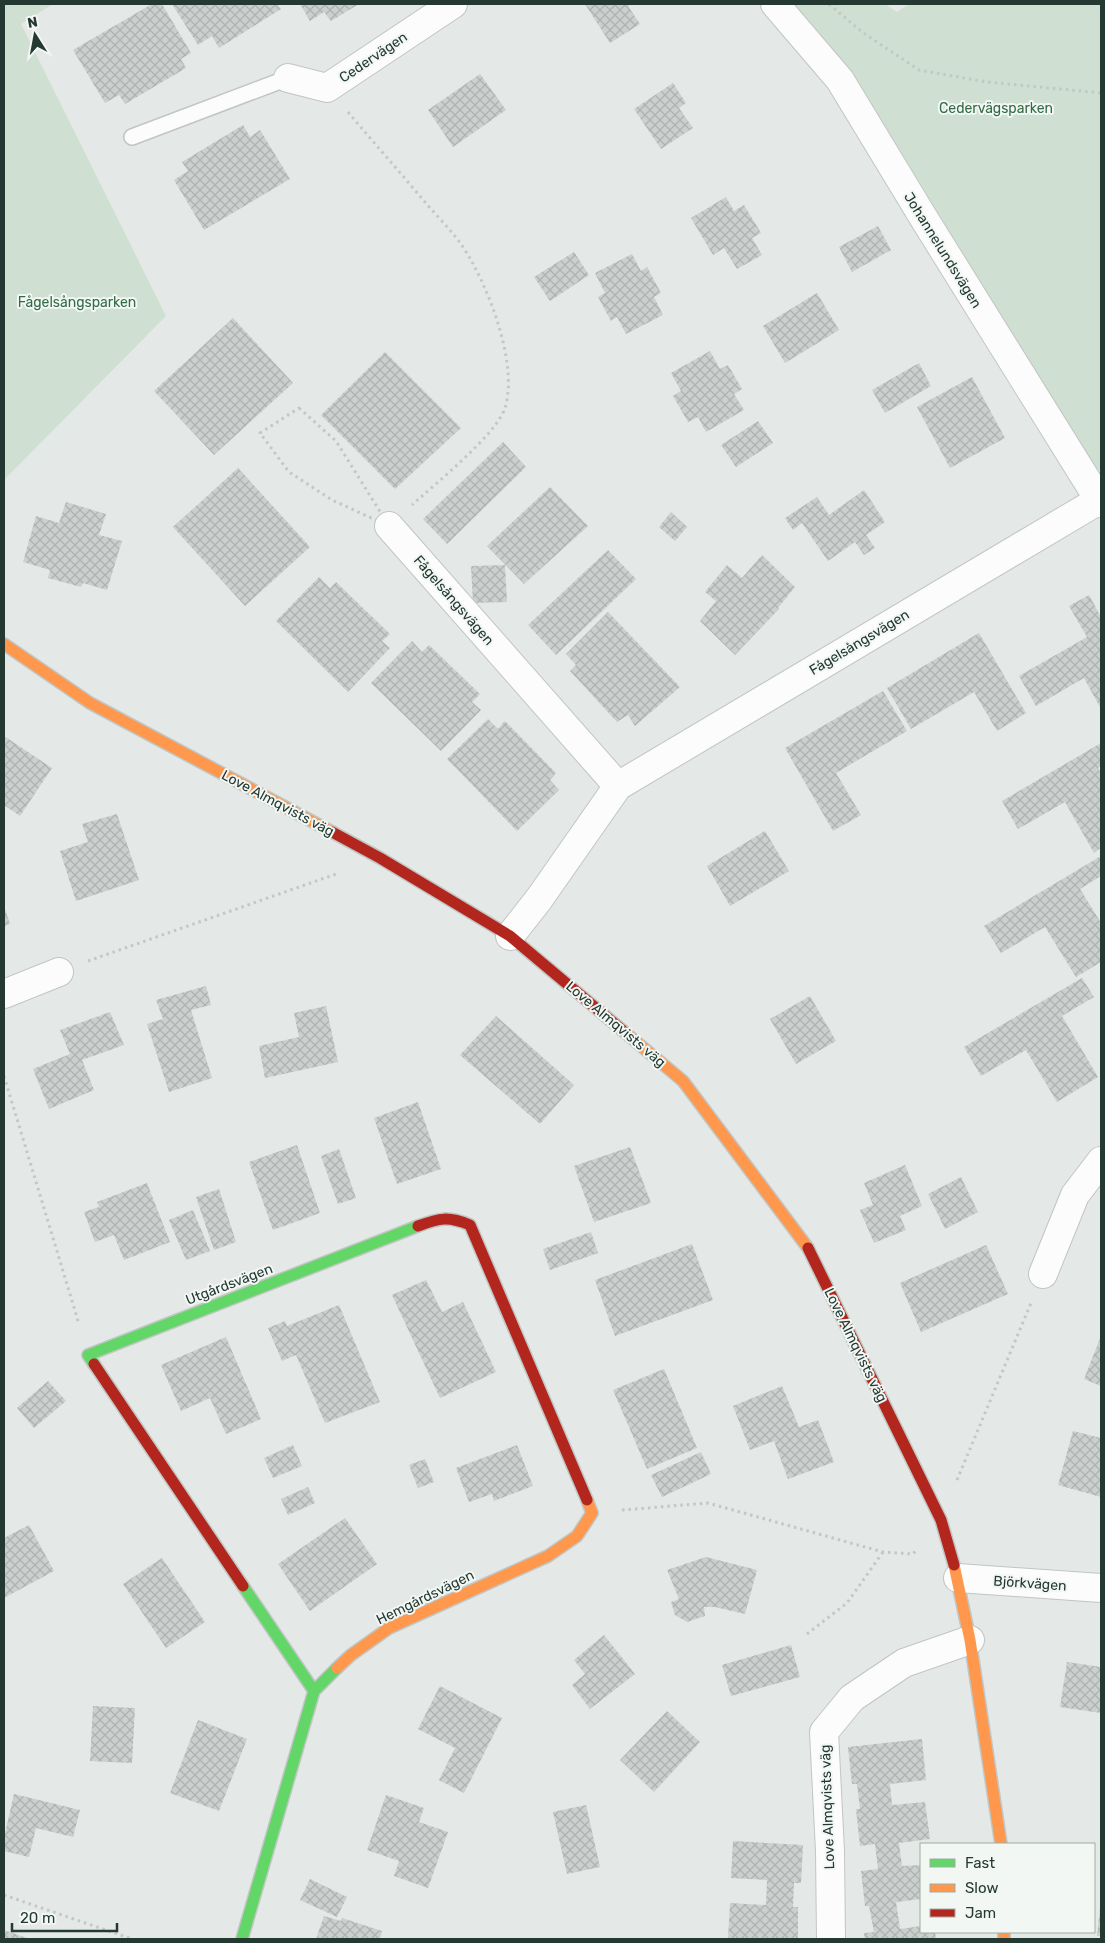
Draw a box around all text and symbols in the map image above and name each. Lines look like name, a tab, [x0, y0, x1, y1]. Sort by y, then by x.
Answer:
north arrow	[10, 10, 60, 60]
text: N	[26, 13, 39, 32]
street label: Cedervägen	[336, 28, 411, 86]
park label: Cedervägsparken	[939, 100, 1053, 117]
street label: Johannelundsvägen	[900, 189, 985, 311]
park label: Fågelsångsparken	[18, 294, 136, 311]
street label: Fågelsångsvägen	[410, 552, 497, 649]
street label: Fågelsångsvägen	[806, 606, 912, 679]
street label: Love Almqvists väg	[219, 767, 337, 840]
street label: Love Almqvists väg	[562, 978, 669, 1071]
street label: Utgårdsvägen	[183, 1260, 275, 1309]
street label: Love Almqvists väg	[821, 1285, 891, 1405]
street label: Hemgårdsvägen	[374, 1566, 477, 1628]
street label: Björkvägen	[993, 1572, 1067, 1595]
street label: Love Almqvists väg	[817, 1744, 838, 1870]
legend	[920, 1843, 1095, 1933]
text: Fast	[965, 1854, 995, 1872]
text: Slow	[965, 1879, 998, 1897]
scale bar	[12, 1900, 118, 1932]
text: Jam	[965, 1904, 996, 1922]
text: 20 m	[20, 1909, 55, 1927]

